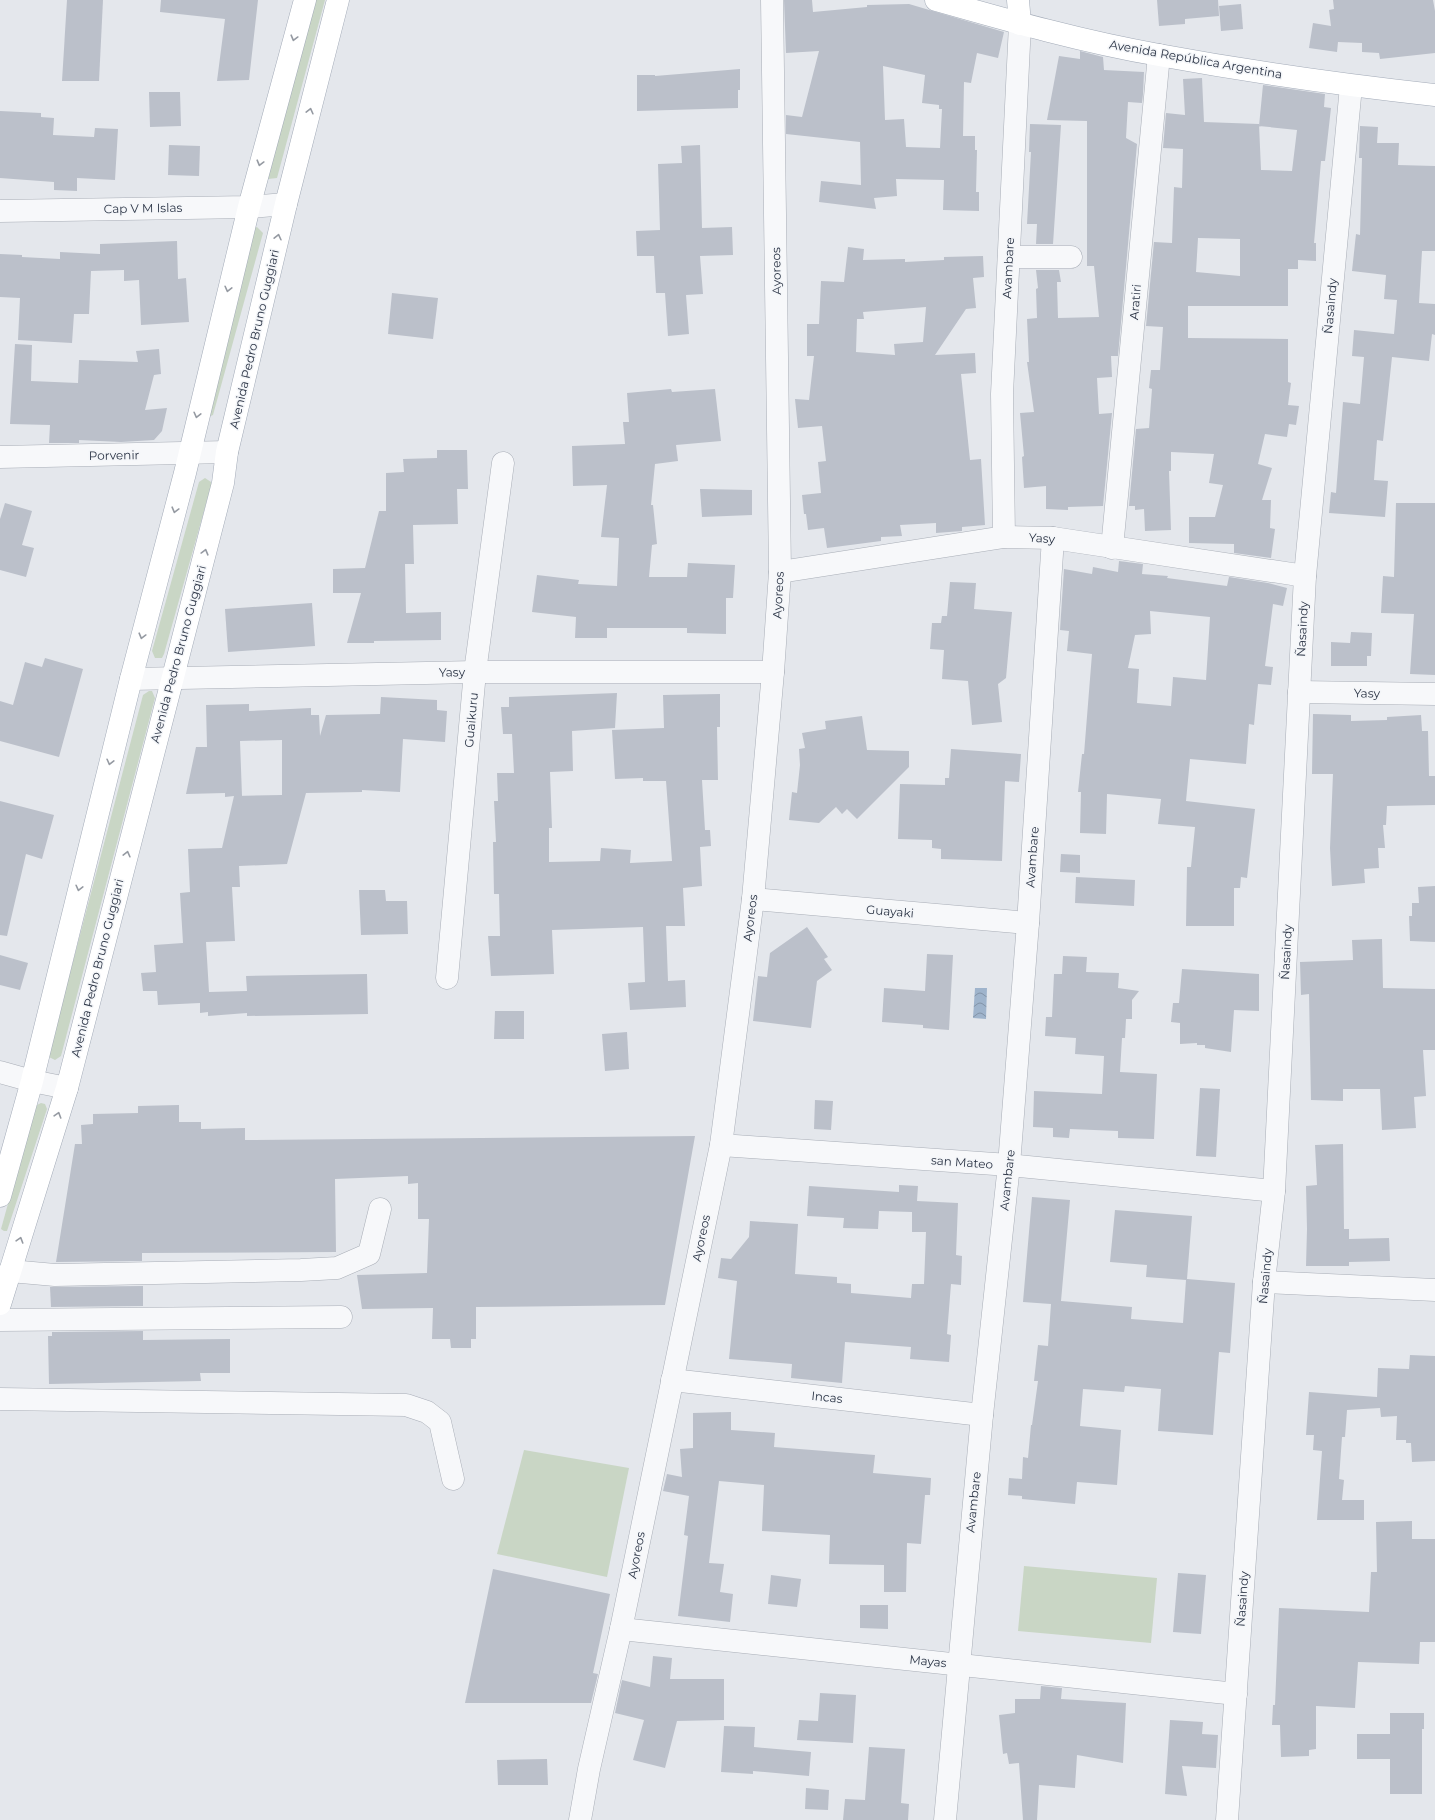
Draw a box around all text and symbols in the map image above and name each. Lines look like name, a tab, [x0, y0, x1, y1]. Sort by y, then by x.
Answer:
one-way arrow	[291, 34, 299, 41]
street label: Avenida República Argentina	[1108, 36, 1284, 82]
one-way arrow	[305, 108, 313, 114]
one-way arrow	[257, 160, 265, 166]
street label: Cap V M Islas	[104, 200, 183, 216]
one-way arrow	[274, 234, 282, 241]
street label: Avambare	[999, 237, 1017, 299]
street label: Ayoreos	[768, 247, 784, 295]
street label: Avenida Pedro Bruno Guggiari	[226, 248, 282, 430]
street label: Ñasaindy	[1320, 277, 1340, 334]
street label: Aratiri	[1126, 283, 1144, 321]
one-way arrow	[225, 286, 233, 292]
one-way arrow	[194, 412, 202, 419]
street label: Porvenir	[89, 447, 140, 463]
one-way arrow	[171, 506, 180, 513]
street label: Yasy	[1028, 530, 1056, 546]
one-way arrow	[200, 549, 209, 556]
street label: Avenida Pedro Bruno Guggiari	[147, 563, 209, 745]
street label: Ayoreos	[769, 571, 787, 619]
street label: Ñasaindy	[1293, 600, 1311, 657]
one-way arrow	[138, 632, 147, 639]
street label: Yasy	[439, 664, 466, 680]
street label: Yasy	[1354, 685, 1381, 701]
street label: Guaikuru	[461, 692, 481, 748]
one-way arrow	[107, 759, 115, 765]
street label: Avambare	[1022, 826, 1042, 888]
one-way arrow	[122, 851, 130, 857]
street label: Avenida Pedro Bruno Guggiari	[68, 877, 126, 1059]
one-way arrow	[75, 885, 84, 892]
street label: Ayoreos	[740, 893, 760, 942]
street label: Guayaki	[865, 901, 915, 921]
street label: Ñasaindy	[1277, 923, 1295, 980]
one-way arrow	[53, 1112, 62, 1119]
street label: Avambare	[996, 1149, 1018, 1211]
street label: san Mateo	[930, 1152, 994, 1172]
street label: Ayoreos	[689, 1213, 713, 1263]
one-way arrow	[15, 1236, 24, 1243]
street label: Ñasaindy	[1255, 1247, 1275, 1304]
street label: Incas	[811, 1388, 844, 1406]
street label: Avambare	[962, 1471, 984, 1533]
street label: Ayoreos	[624, 1530, 648, 1580]
street label: Ñasaindy	[1233, 1570, 1251, 1627]
street label: Mayas	[909, 1652, 948, 1670]

